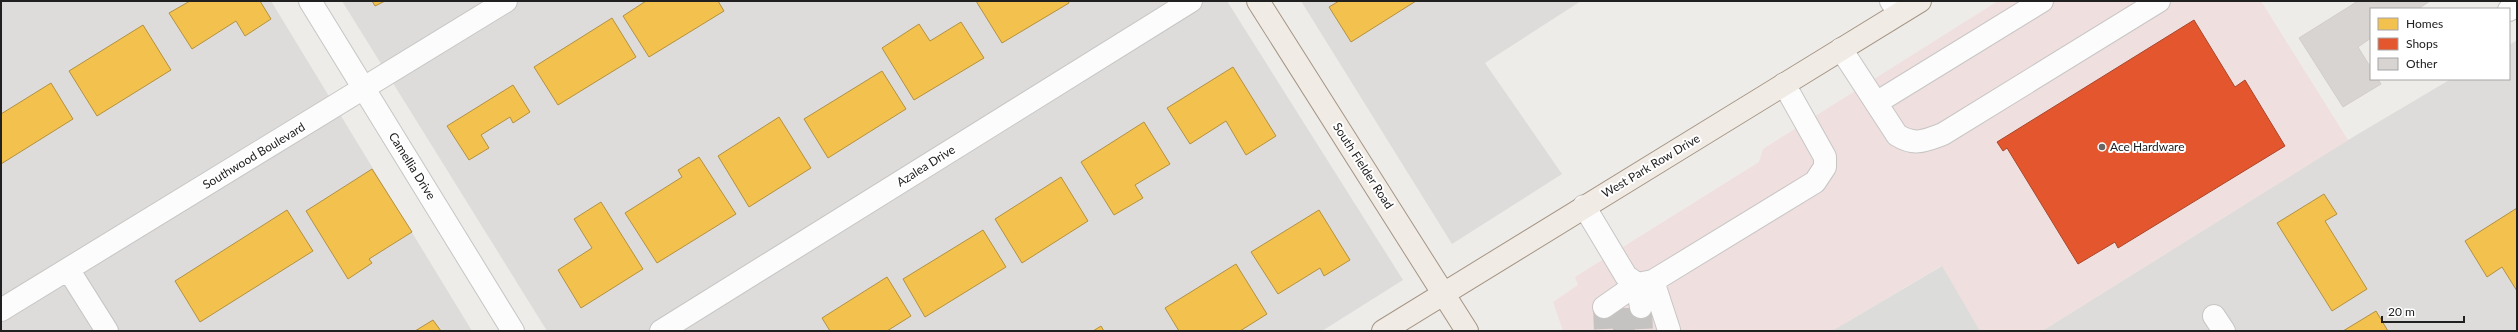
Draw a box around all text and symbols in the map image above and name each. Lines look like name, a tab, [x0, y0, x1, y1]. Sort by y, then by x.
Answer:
legend	[2370, 8, 2510, 80]
text: Homes	[2406, 16, 2443, 31]
text: Shops	[2406, 36, 2438, 51]
text: Other	[2406, 56, 2438, 71]
street label: Southwood Boulevard	[200, 119, 308, 192]
street label: South Fielder Road	[1330, 120, 1397, 212]
street label: Camellia Drive	[386, 129, 439, 202]
street label: West Park Row Drive	[1599, 130, 1703, 201]
place label: Ace Hardware	[2110, 139, 2185, 154]
street label: Azalea Drive	[894, 142, 958, 190]
marker: Ace Hardware	[2097, 142, 2107, 152]
scale bar	[2382, 298, 2464, 324]
text: 20 m	[2388, 304, 2415, 319]

